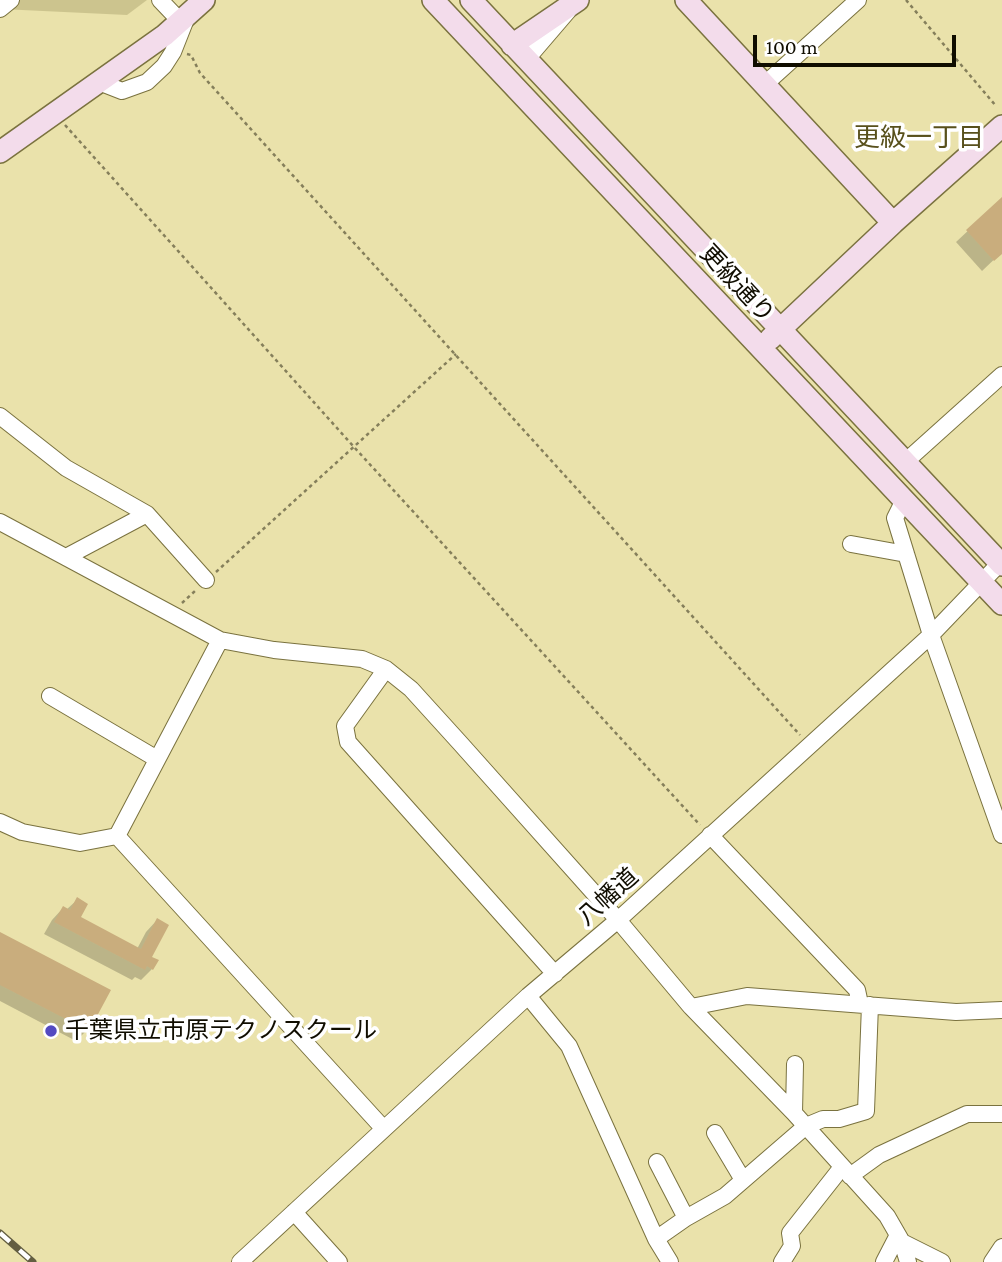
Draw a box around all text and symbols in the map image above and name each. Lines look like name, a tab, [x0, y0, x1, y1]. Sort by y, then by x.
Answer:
scale bar	[757, 21, 960, 65]
text: 100 m	[766, 35, 818, 59]
district label: 更級一丁目	[854, 122, 984, 154]
street label: 更級通り	[694, 239, 780, 329]
street label: 八幡道	[572, 862, 644, 932]
place label: 千葉県立市原テクノスクール	[65, 1017, 377, 1045]
marker: 千葉県立市原テクノスクール	[43, 1023, 59, 1039]

